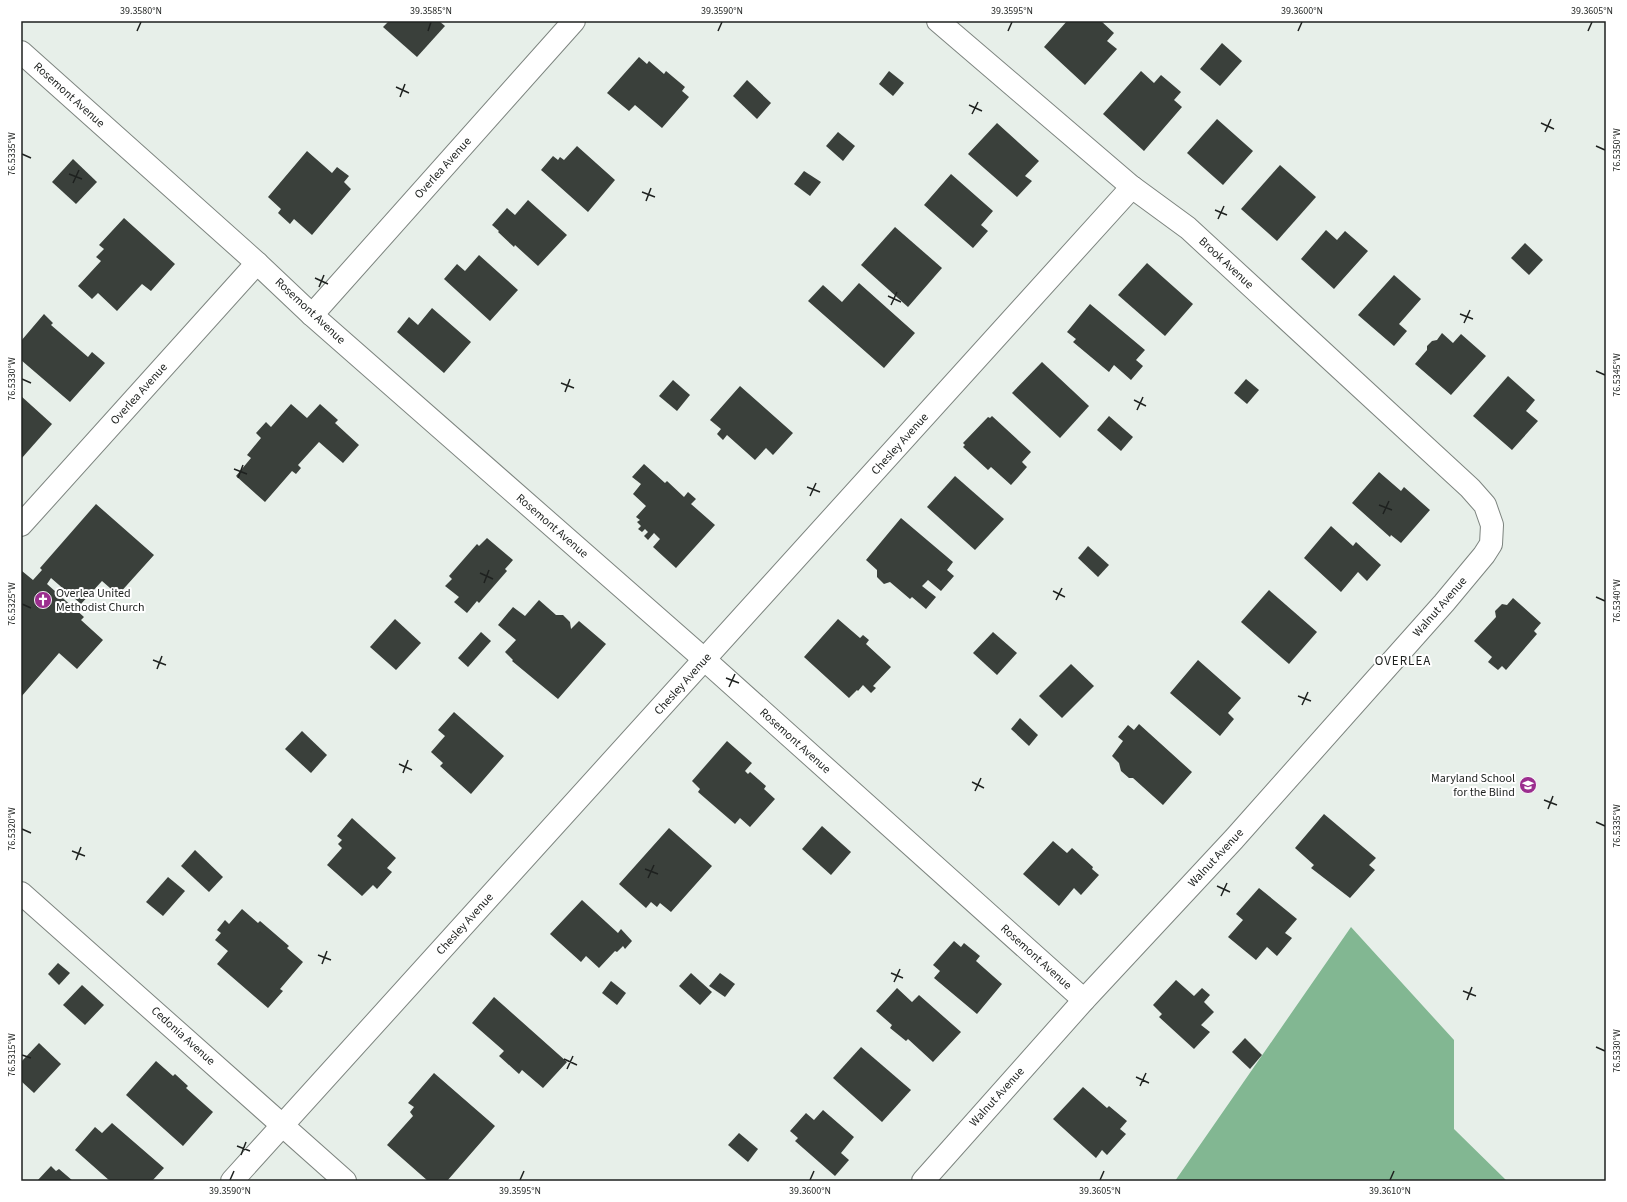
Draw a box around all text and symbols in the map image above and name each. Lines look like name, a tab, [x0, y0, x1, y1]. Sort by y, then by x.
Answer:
text: 39.3580°N	[120, 4, 162, 18]
text: 39.3585°N	[410, 4, 452, 18]
text: 39.3590°N	[701, 4, 743, 18]
text: 39.3595°N	[991, 4, 1033, 18]
text: 39.3600°N	[1281, 4, 1323, 18]
text: 39.3605°N	[1571, 4, 1613, 18]
street label: Rosemont Avenue	[30, 58, 108, 132]
text: 76.5350°W	[1610, 128, 1624, 172]
text: 76.5335°W	[5, 132, 19, 176]
street label: Overlea Avenue	[411, 133, 475, 203]
street label: Brook Avenue	[1195, 233, 1257, 293]
street label: Rosemont Avenue	[271, 274, 349, 348]
text: 76.5345°W	[1610, 353, 1624, 397]
text: 76.5330°W	[5, 357, 19, 401]
street label: Overlea Avenue	[107, 359, 171, 429]
street label: Chesley Avenue	[867, 409, 933, 479]
street label: Rosemont Avenue	[512, 490, 592, 562]
street label: Walnut Avenue	[1409, 573, 1471, 641]
text: 76.5340°W	[1610, 579, 1624, 623]
text: 76.5325°W	[5, 582, 19, 626]
place label: Overlea United Methodist Church	[56, 585, 144, 616]
church icon: Overlea United Methodist Church	[33, 590, 53, 610]
street label: Chesley Avenue	[650, 649, 716, 719]
district label: OVERLEA	[1375, 652, 1431, 670]
street label: Rosemont Avenue	[756, 704, 834, 778]
place label: Maryland School for the Blind	[1431, 770, 1515, 801]
school or university icon: Maryland School for the Blind	[1518, 775, 1538, 795]
text: 76.5335°W	[1610, 804, 1624, 848]
text: 76.5320°W	[5, 807, 19, 851]
street label: Walnut Avenue	[1184, 825, 1248, 891]
street label: Chesley Avenue	[432, 889, 498, 959]
street label: Rosemont Avenue	[997, 920, 1075, 994]
street label: Cedonia Avenue	[147, 1003, 219, 1069]
text: 76.5330°W	[1610, 1029, 1624, 1073]
text: 76.5315°W	[5, 1033, 19, 1077]
street label: Walnut Avenue	[966, 1063, 1028, 1131]
text: 39.3590°N	[209, 1184, 251, 1198]
text: 39.3595°N	[499, 1184, 541, 1198]
text: 39.3600°N	[789, 1184, 831, 1198]
text: 39.3605°N	[1079, 1184, 1121, 1198]
text: 39.3610°N	[1369, 1184, 1411, 1198]

